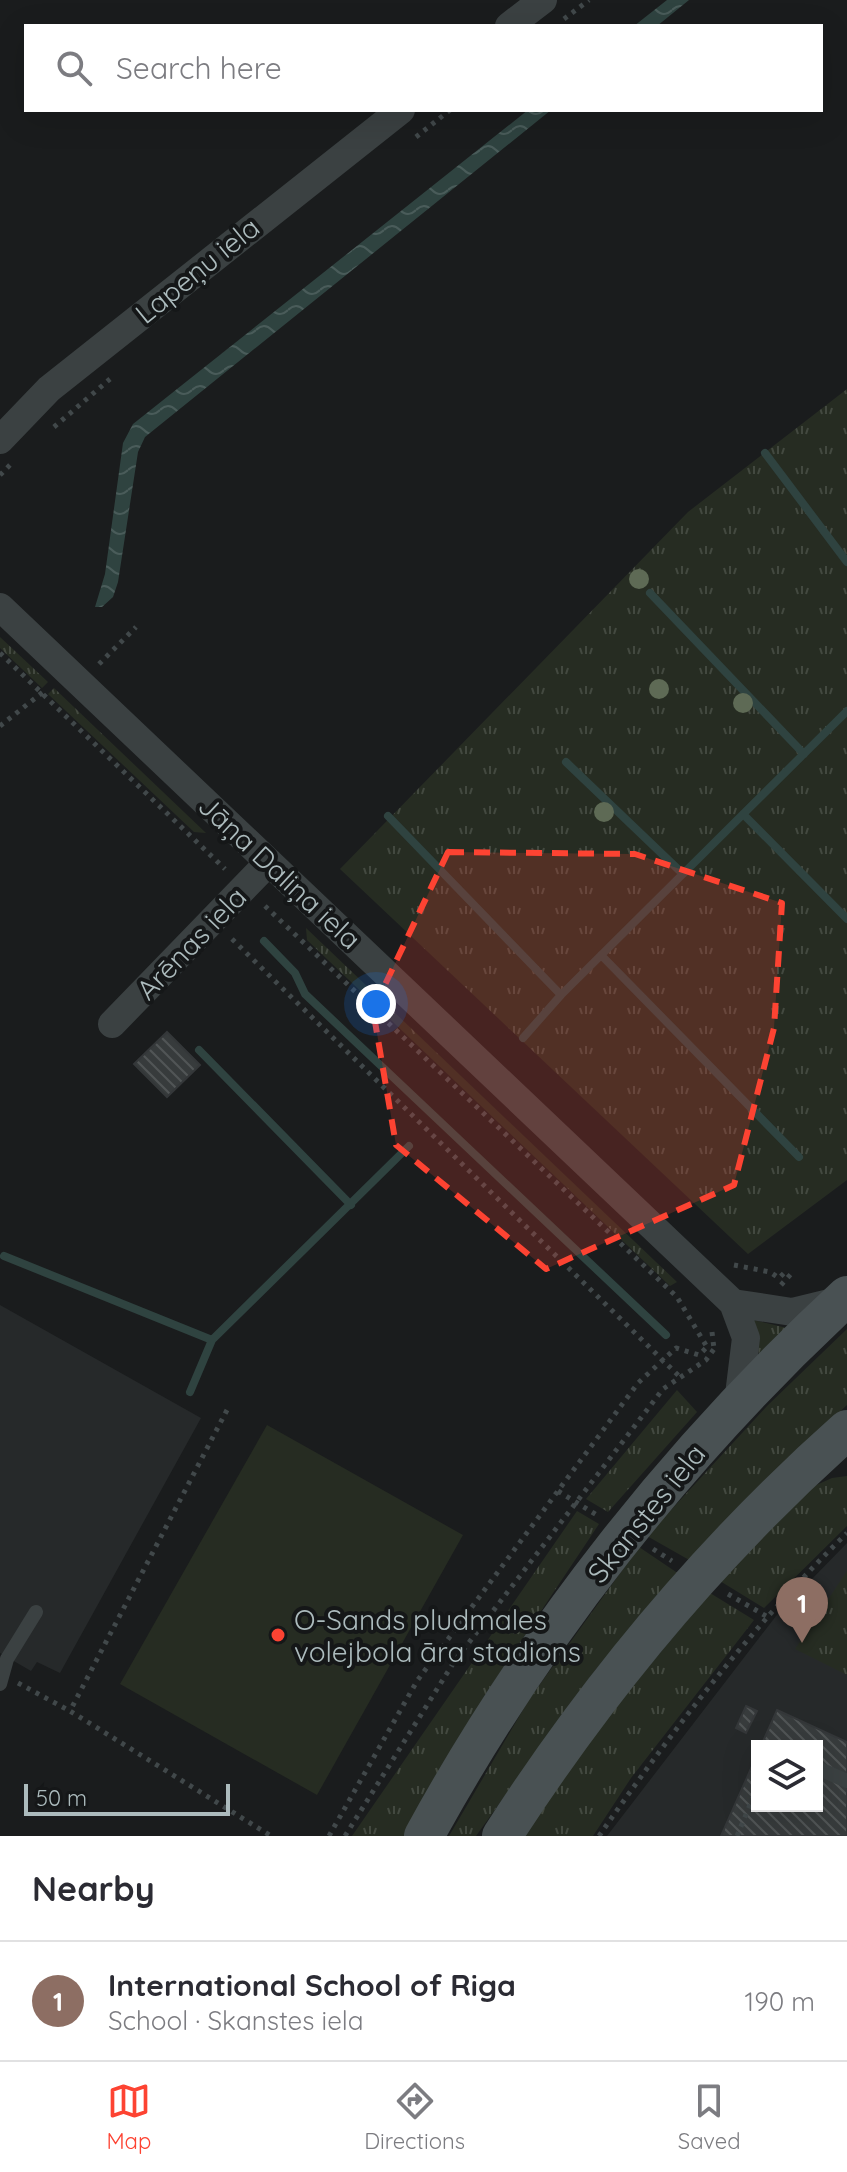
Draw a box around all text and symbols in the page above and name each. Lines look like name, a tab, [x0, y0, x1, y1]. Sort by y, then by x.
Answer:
search box	[24, 24, 823, 112]
icon: search	[52, 46, 96, 90]
text: Search here	[116, 49, 282, 87]
street label: Lapeņu iela	[128, 209, 266, 331]
street label: Jāņa Daliņa iela	[192, 788, 368, 956]
street label: Arēnas iela	[129, 879, 253, 1007]
your location	[356, 984, 396, 1024]
street label: Skanstes iela	[580, 1437, 712, 1589]
pin: 1	[776, 1577, 828, 1643]
place label: O-Sands pludmales volejbola āra stadions	[294, 1602, 581, 1669]
marker: O-Sands pludmales volejbola āra stadions	[269, 1626, 287, 1644]
map controls	[751, 1740, 823, 1812]
button: layers	[751, 1740, 823, 1812]
scale bar	[24, 1780, 230, 1816]
text: 50 m	[36, 1784, 87, 1812]
text: Nearby	[32, 1867, 155, 1910]
text: International School of Riga	[108, 1966, 516, 2004]
text: 1	[53, 1985, 63, 2018]
text: 190 m	[745, 1985, 815, 2018]
text: School · Skanstes iela	[108, 2004, 364, 2037]
tab: Map	[106, 2079, 151, 2155]
tab: Directions	[364, 2079, 465, 2155]
tab: Saved	[678, 2079, 741, 2155]

